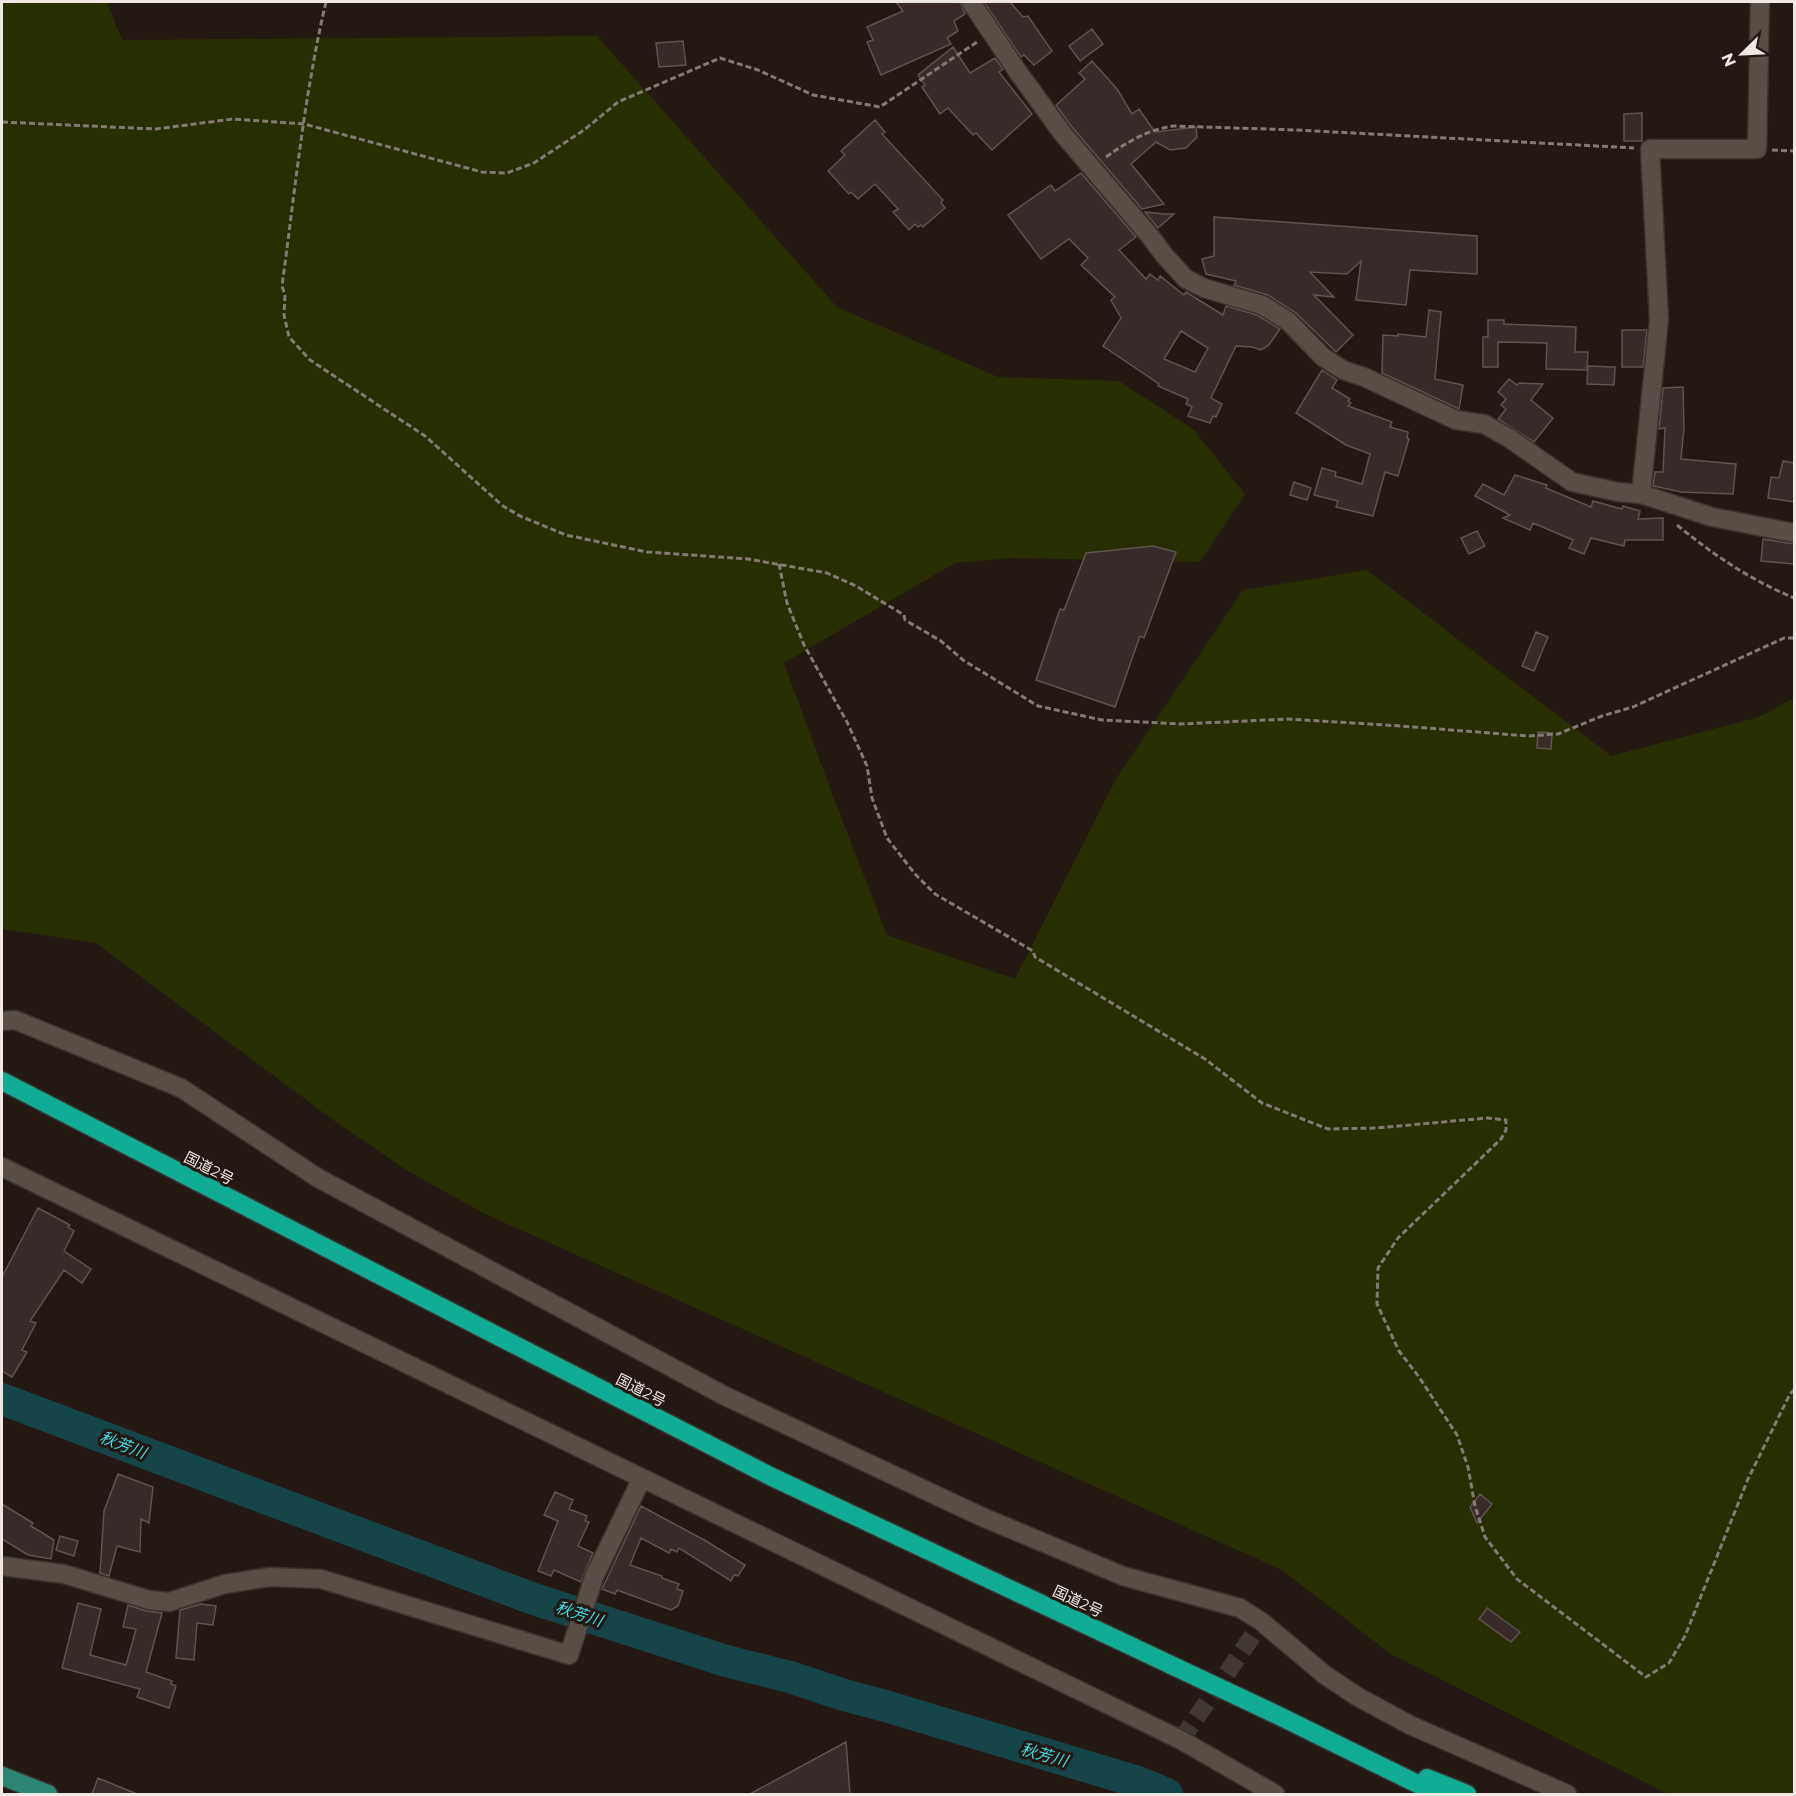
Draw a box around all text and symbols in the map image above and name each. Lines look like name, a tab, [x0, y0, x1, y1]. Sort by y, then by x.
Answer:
north arrow	[1712, 24, 1772, 84]
text: N	[1717, 50, 1740, 70]
street label: 国道2号	[181, 1147, 237, 1189]
street label: 国道2号	[613, 1369, 669, 1411]
water label: 秋芳川	[97, 1428, 151, 1463]
street label: 国道2号	[1050, 1581, 1106, 1621]
water label: 秋芳川	[553, 1598, 607, 1631]
water label: 秋芳川	[1018, 1739, 1072, 1771]

